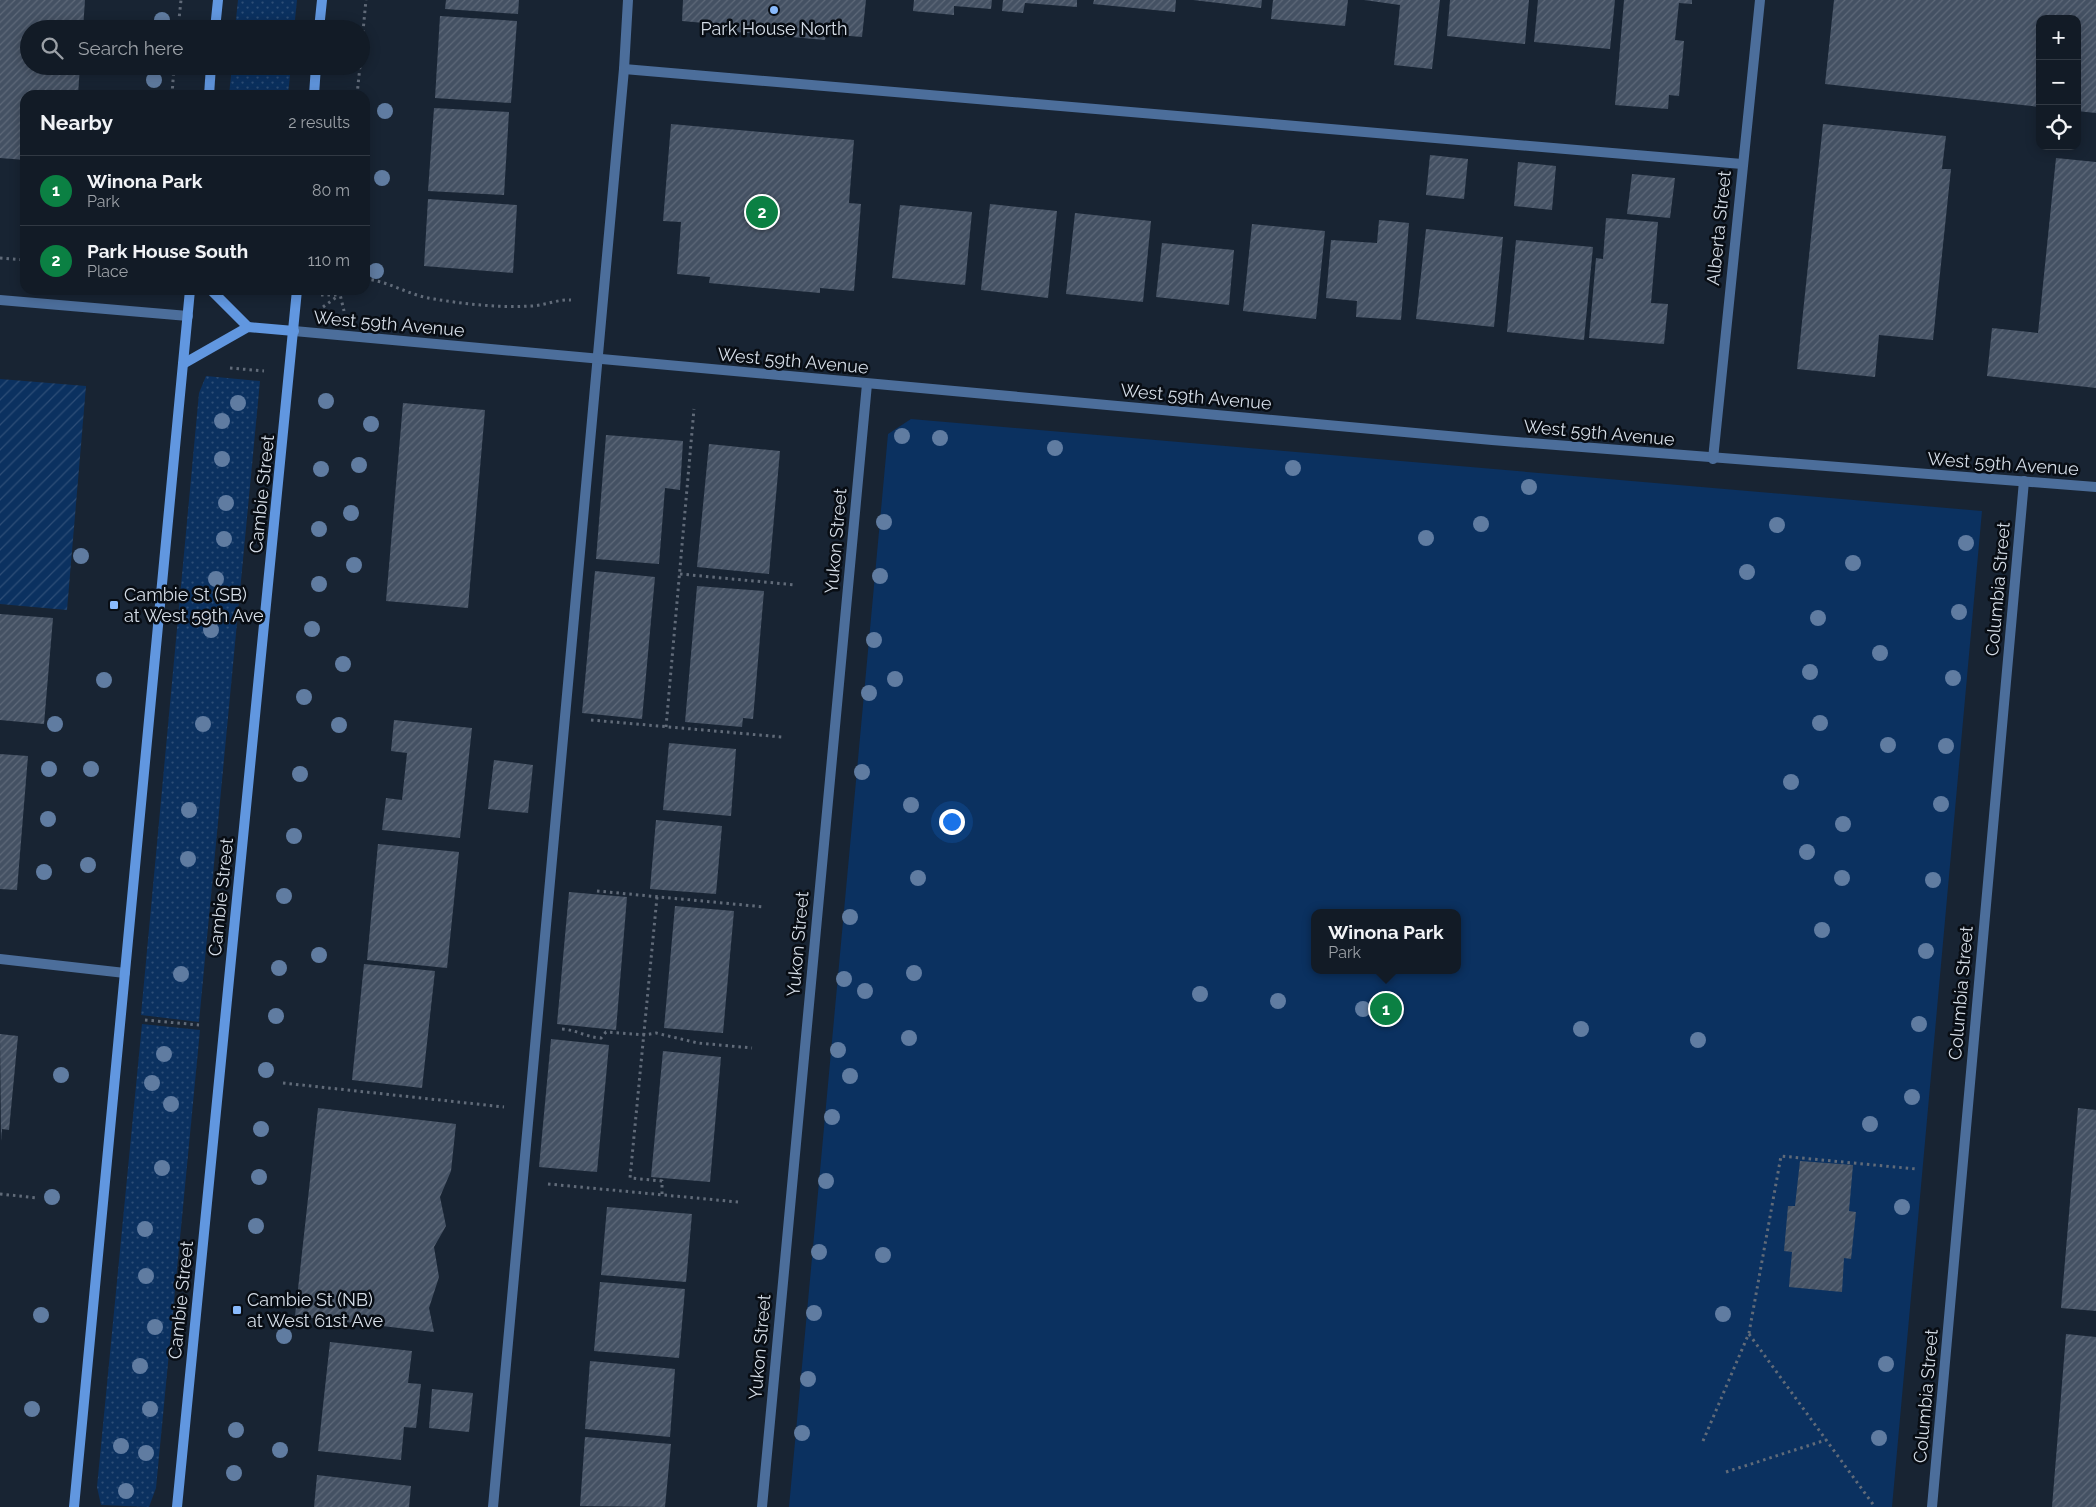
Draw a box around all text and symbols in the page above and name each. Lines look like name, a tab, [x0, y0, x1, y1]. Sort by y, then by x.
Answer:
marker: Park House North	[768, 4, 780, 16]
map controls	[2036, 15, 2081, 150]
button: +	[2036, 15, 2081, 60]
place label: Park House North	[700, 18, 848, 39]
search box	[20, 20, 370, 75]
icon: search	[38, 34, 66, 62]
text: Search here	[78, 37, 184, 59]
button: −	[2036, 60, 2081, 105]
button: locate	[2036, 105, 2081, 150]
text: Nearby	[40, 110, 113, 135]
text: 2 results	[288, 113, 350, 132]
street label: Alberta Street	[1702, 169, 1735, 286]
text: Winona Park	[87, 170, 202, 192]
text: 1	[52, 181, 60, 200]
text: 80 m	[312, 181, 350, 200]
text: Park	[87, 192, 120, 211]
pin: 2	[746, 193, 778, 231]
text: Park House South	[87, 240, 248, 262]
text: 2	[51, 251, 61, 270]
text: 110 m	[308, 251, 350, 270]
text: Place	[87, 262, 128, 281]
street label: West 59th Avenue	[313, 306, 466, 341]
street label: West 59th Avenue	[717, 343, 870, 378]
street label: West 59th Avenue	[1120, 379, 1273, 414]
street label: West 59th Avenue	[1523, 415, 1676, 450]
street label: Cambie Street	[245, 434, 278, 554]
street label: West 59th Avenue	[1927, 448, 2080, 479]
street label: Yukon Street	[820, 487, 851, 595]
street label: Columbia Street	[1981, 521, 2014, 657]
place label: Cambie St (SB) at West 59th Ave	[124, 584, 264, 626]
marker: Cambie St (SB) at West 59th Ave	[108, 599, 120, 611]
your location	[939, 809, 965, 835]
street label: Cambie Street	[204, 837, 237, 957]
street label: Yukon Street	[782, 890, 813, 998]
popup	[1311, 909, 1461, 974]
text: Winona Park	[1328, 921, 1444, 943]
street label: Columbia Street	[1944, 925, 1977, 1061]
text: Park	[1328, 943, 1361, 962]
pin: 1	[1370, 990, 1402, 1028]
street label: Cambie Street	[164, 1240, 197, 1360]
place label: Cambie St (NB) at West 61st Ave	[247, 1289, 383, 1331]
street label: Yukon Street	[744, 1293, 775, 1401]
marker: Cambie St (NB) at West 61st Ave	[231, 1304, 243, 1316]
street label: Columbia Street	[1909, 1328, 1942, 1464]

